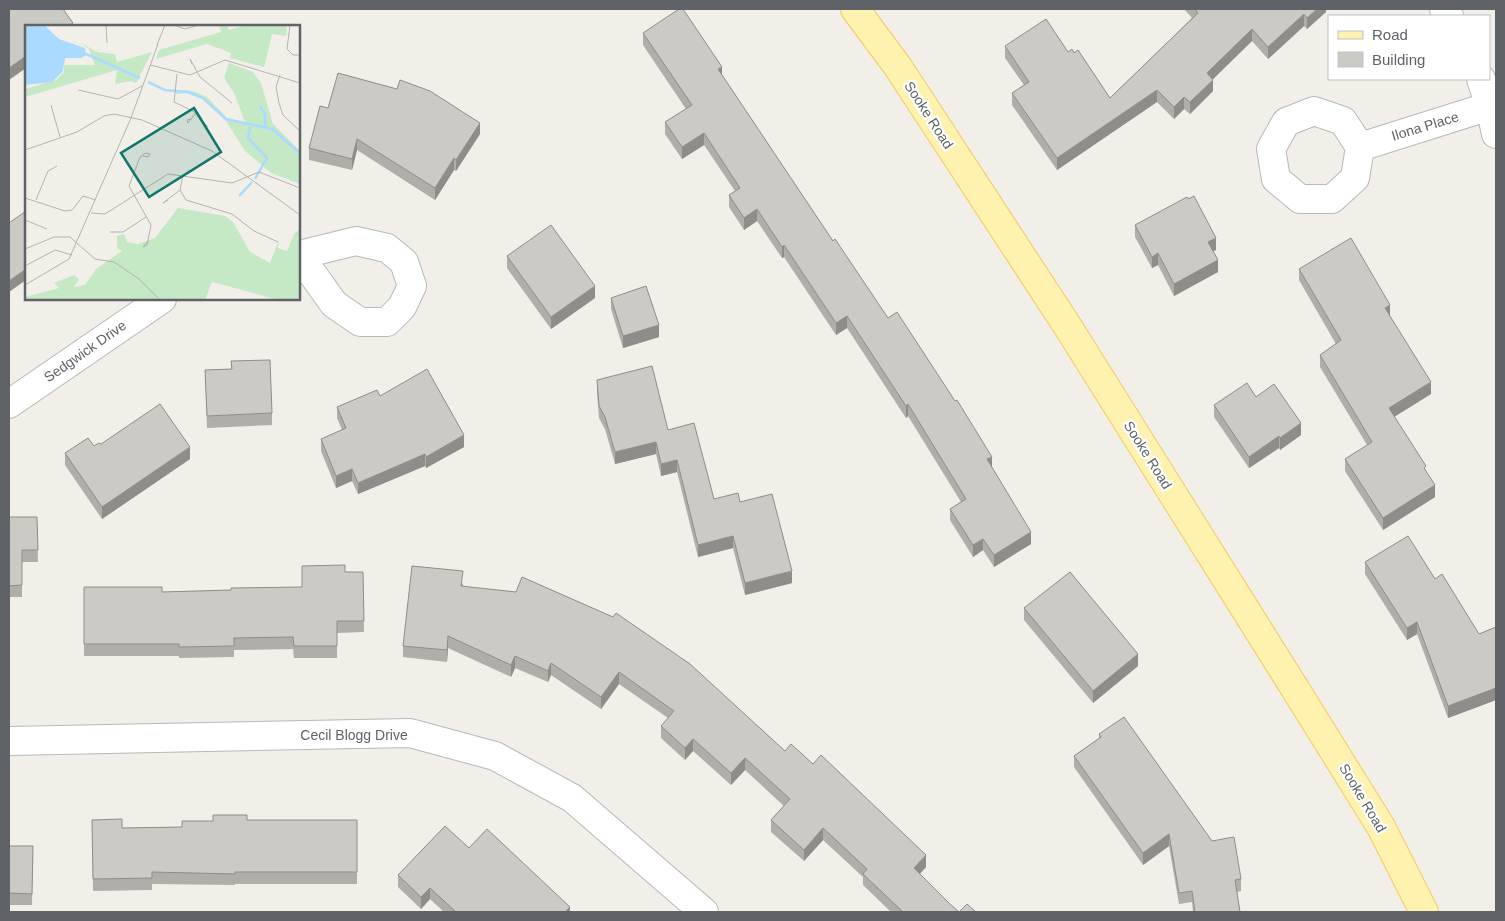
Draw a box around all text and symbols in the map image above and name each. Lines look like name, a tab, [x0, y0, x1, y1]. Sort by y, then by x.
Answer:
legend	[1328, 15, 1490, 80]
inset map	[25, 25, 300, 300]
text: Road	[1372, 26, 1408, 43]
text: Building	[1372, 51, 1425, 68]
street label: Sooke Road	[901, 78, 957, 152]
street label: Ilona Place	[1390, 108, 1461, 144]
street label: Sedgwick Drive	[41, 317, 129, 385]
street label: Sooke Road	[1121, 418, 1175, 492]
street label: Cecil Blogg Drive	[300, 727, 408, 743]
street label: Sooke Road	[1336, 761, 1390, 835]

